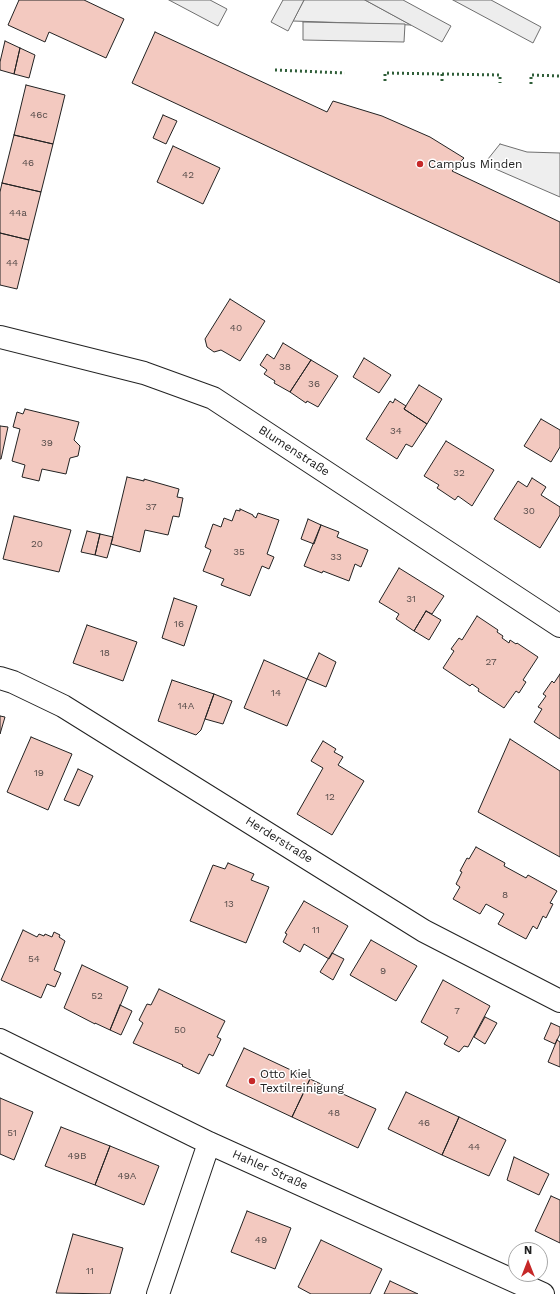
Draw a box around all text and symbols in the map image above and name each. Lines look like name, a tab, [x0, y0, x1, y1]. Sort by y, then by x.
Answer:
house number: 46c	[30, 109, 48, 121]
house number: 46	[22, 157, 34, 169]
place label: Campus Minden	[428, 157, 523, 171]
marker: Campus Minden	[415, 159, 425, 169]
house number: 42	[182, 169, 194, 181]
house number: 44a	[9, 207, 27, 219]
house number: 44	[6, 257, 18, 269]
house number: 40	[230, 322, 242, 334]
house number: 38	[279, 361, 291, 373]
house number: 36	[308, 378, 320, 390]
street label: Blumenstraße	[256, 423, 332, 479]
house number: 34	[390, 425, 402, 437]
house number: 39	[41, 437, 53, 449]
house number: 32	[453, 467, 465, 479]
house number: 37	[145, 501, 157, 513]
house number: 30	[523, 505, 535, 517]
house number: 20	[31, 538, 43, 550]
house number: 35	[233, 546, 245, 558]
house number: 33	[330, 551, 342, 563]
house number: 31	[406, 593, 416, 605]
house number: 16	[174, 618, 184, 630]
house number: 18	[100, 647, 110, 659]
house number: 27	[485, 656, 497, 668]
house number: 14	[271, 687, 281, 699]
house number: 14A	[178, 700, 194, 712]
house number: 19	[34, 767, 44, 779]
house number: 12	[325, 791, 335, 803]
street label: Herderstraße	[243, 814, 315, 866]
house number: 8	[502, 889, 508, 901]
house number: 13	[224, 898, 234, 910]
house number: 11	[312, 924, 320, 936]
house number: 54	[28, 953, 40, 965]
house number: 9	[380, 965, 386, 977]
house number: 52	[91, 990, 103, 1002]
house number: 7	[454, 1005, 460, 1017]
house number: 50	[174, 1024, 186, 1036]
place label: Otto Kiel Textilreinigung	[260, 1067, 344, 1095]
marker: Otto Kiel Textilreinigung	[247, 1076, 257, 1086]
house number: 48	[328, 1107, 340, 1119]
house number: 46	[418, 1117, 430, 1129]
house number: 51	[7, 1127, 17, 1139]
house number: 44	[468, 1141, 480, 1153]
street label: Hahler Straße	[230, 1147, 310, 1193]
house number: 49B	[68, 1150, 86, 1162]
house number: 49A	[118, 1170, 136, 1182]
house number: 49	[255, 1234, 267, 1246]
north arrow	[508, 1242, 548, 1282]
text: N	[524, 1244, 532, 1257]
house number: 11	[86, 1265, 94, 1277]

